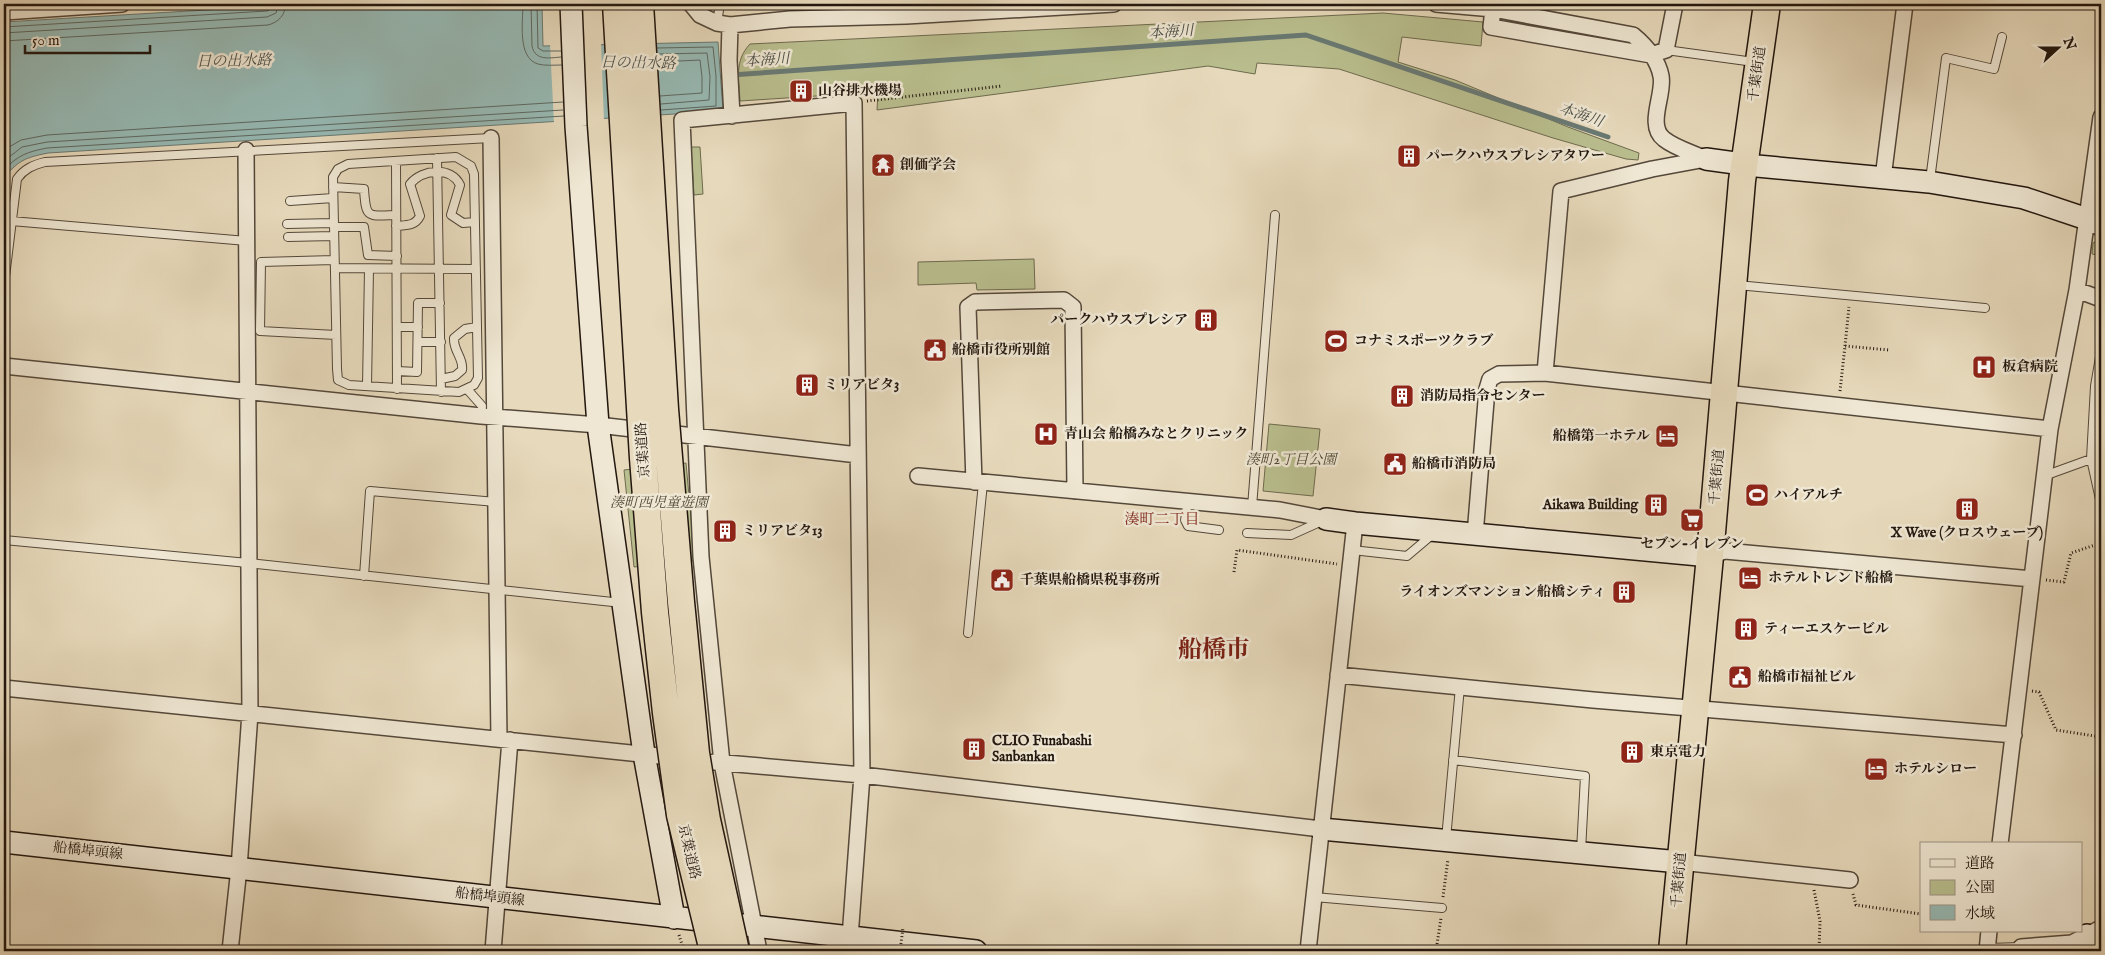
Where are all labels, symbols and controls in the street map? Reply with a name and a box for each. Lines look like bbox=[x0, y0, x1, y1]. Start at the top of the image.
water label: 本海川 bbox=[1148, 21, 1196, 43]
scale bar bbox=[25, 22, 150, 54]
north arrow bbox=[2032, 22, 2082, 72]
text: 50 m bbox=[32, 31, 60, 50]
text: N bbox=[2058, 34, 2080, 53]
street label: 千葉街道 bbox=[1744, 45, 1770, 103]
water label: 本海川 bbox=[744, 49, 792, 71]
water label: 日の出水路 bbox=[196, 51, 273, 71]
water label: 日の出水路 bbox=[600, 53, 677, 73]
building icon: 山谷排水機場 bbox=[788, 78, 814, 104]
place label: 山谷排水機場 bbox=[818, 82, 902, 100]
water label: 本海川 bbox=[1557, 99, 1607, 132]
building icon: パークハウスプレシアタワー bbox=[1396, 143, 1422, 169]
place label: パークハウスプレシアタワー bbox=[1426, 147, 1605, 165]
temple icon: 創価学会 bbox=[870, 152, 896, 178]
place label: 創価学会 bbox=[900, 156, 956, 174]
building icon: パークハウスプレシア bbox=[1193, 307, 1219, 333]
place label: パークハウスプレシア bbox=[1050, 311, 1188, 329]
sports icon: コナミスポーツクラブ bbox=[1323, 328, 1349, 354]
place label: コナミスポーツクラブ bbox=[1354, 332, 1493, 350]
public building icon: 船橋市役所別館 bbox=[922, 337, 948, 363]
place label: 船橋市役所別館 bbox=[952, 341, 1050, 359]
hospital icon: 板倉病院 bbox=[1971, 354, 1997, 380]
place label: 板倉病院 bbox=[2002, 358, 2058, 376]
building icon: ミリアビタ3 bbox=[794, 372, 820, 398]
place label: ミリアビタ3 bbox=[824, 376, 899, 394]
building icon: 消防局指令センター bbox=[1389, 383, 1415, 409]
place label: 消防局指令センター bbox=[1420, 387, 1545, 405]
street label: 京葉道路 bbox=[632, 421, 654, 479]
hospital icon: 青山会 船橋みなとクリニック bbox=[1033, 421, 1059, 447]
hotel icon: 船橋第一ホテル bbox=[1654, 423, 1680, 449]
place label: 青山会 船橋みなとクリニック bbox=[1064, 425, 1248, 443]
place label: 船橋第一ホテル bbox=[1553, 427, 1650, 445]
street label: 千葉街道 bbox=[1706, 448, 1728, 506]
park label: 湊町2丁目公園 bbox=[1246, 451, 1338, 469]
public building icon: 船橋市消防局 bbox=[1382, 451, 1408, 477]
place label: 船橋市消防局 bbox=[1412, 455, 1496, 473]
sports icon: ハイアルチ bbox=[1744, 482, 1770, 508]
place label: ハイアルチ bbox=[1774, 486, 1843, 504]
building icon: Aikawa Building bbox=[1643, 492, 1669, 518]
park label: 湊町西児童遊園 bbox=[610, 494, 710, 512]
place label: Aikawa Building bbox=[1542, 496, 1639, 514]
building icon: X Wave (クロスウェーブ) bbox=[1954, 496, 1980, 522]
supermarket icon: セブン-イレブン bbox=[1679, 507, 1705, 533]
district label: 湊町二丁目 bbox=[1124, 510, 1200, 529]
building icon: ミリアビタ13 bbox=[712, 518, 738, 544]
place label: ミリアビタ13 bbox=[742, 522, 822, 540]
place label: X Wave (クロスウェーブ) bbox=[1890, 524, 2044, 542]
place label: セブン-イレブン bbox=[1640, 535, 1744, 553]
hotel icon: ホテルトレンド船橋 bbox=[1737, 565, 1763, 591]
public building icon: 千葉県船橋県税事務所 bbox=[989, 567, 1015, 593]
place label: ホテルトレンド船橋 bbox=[1768, 569, 1893, 587]
place label: 千葉県船橋県税事務所 bbox=[1020, 571, 1160, 589]
building icon: ライオンズマンション船橋シティ bbox=[1611, 579, 1637, 605]
place label: ライオンズマンション船橋シティ bbox=[1399, 583, 1606, 601]
building icon: ティーエスケービル bbox=[1733, 616, 1759, 642]
place label: ティーエスケービル bbox=[1764, 620, 1889, 638]
district label: 船橋市 bbox=[1178, 635, 1250, 666]
public building icon: 船橋市福祉ビル bbox=[1727, 664, 1753, 690]
place label: 船橋市福祉ビル bbox=[1758, 668, 1856, 686]
place label: CLIO Funabashi Sanbankan bbox=[992, 732, 1092, 766]
building icon: CLIO Funabashi Sanbankan bbox=[961, 736, 987, 762]
building icon: 東京電力 bbox=[1619, 739, 1645, 765]
place label: 東京電力 bbox=[1650, 743, 1706, 761]
hotel icon: ホテルシロー bbox=[1863, 756, 1889, 782]
place label: ホテルシロー bbox=[1894, 760, 1977, 778]
street label: 京葉道路 bbox=[674, 823, 704, 881]
street label: 船橋埠頭線 bbox=[52, 838, 124, 864]
legend bbox=[1920, 842, 2082, 932]
street label: 千葉街道 bbox=[1668, 851, 1690, 909]
text: 道路 bbox=[1965, 854, 1995, 873]
text: 公園 bbox=[1965, 878, 1995, 897]
street label: 船橋埠頭線 bbox=[454, 884, 526, 910]
text: 水域 bbox=[1965, 904, 1995, 923]

